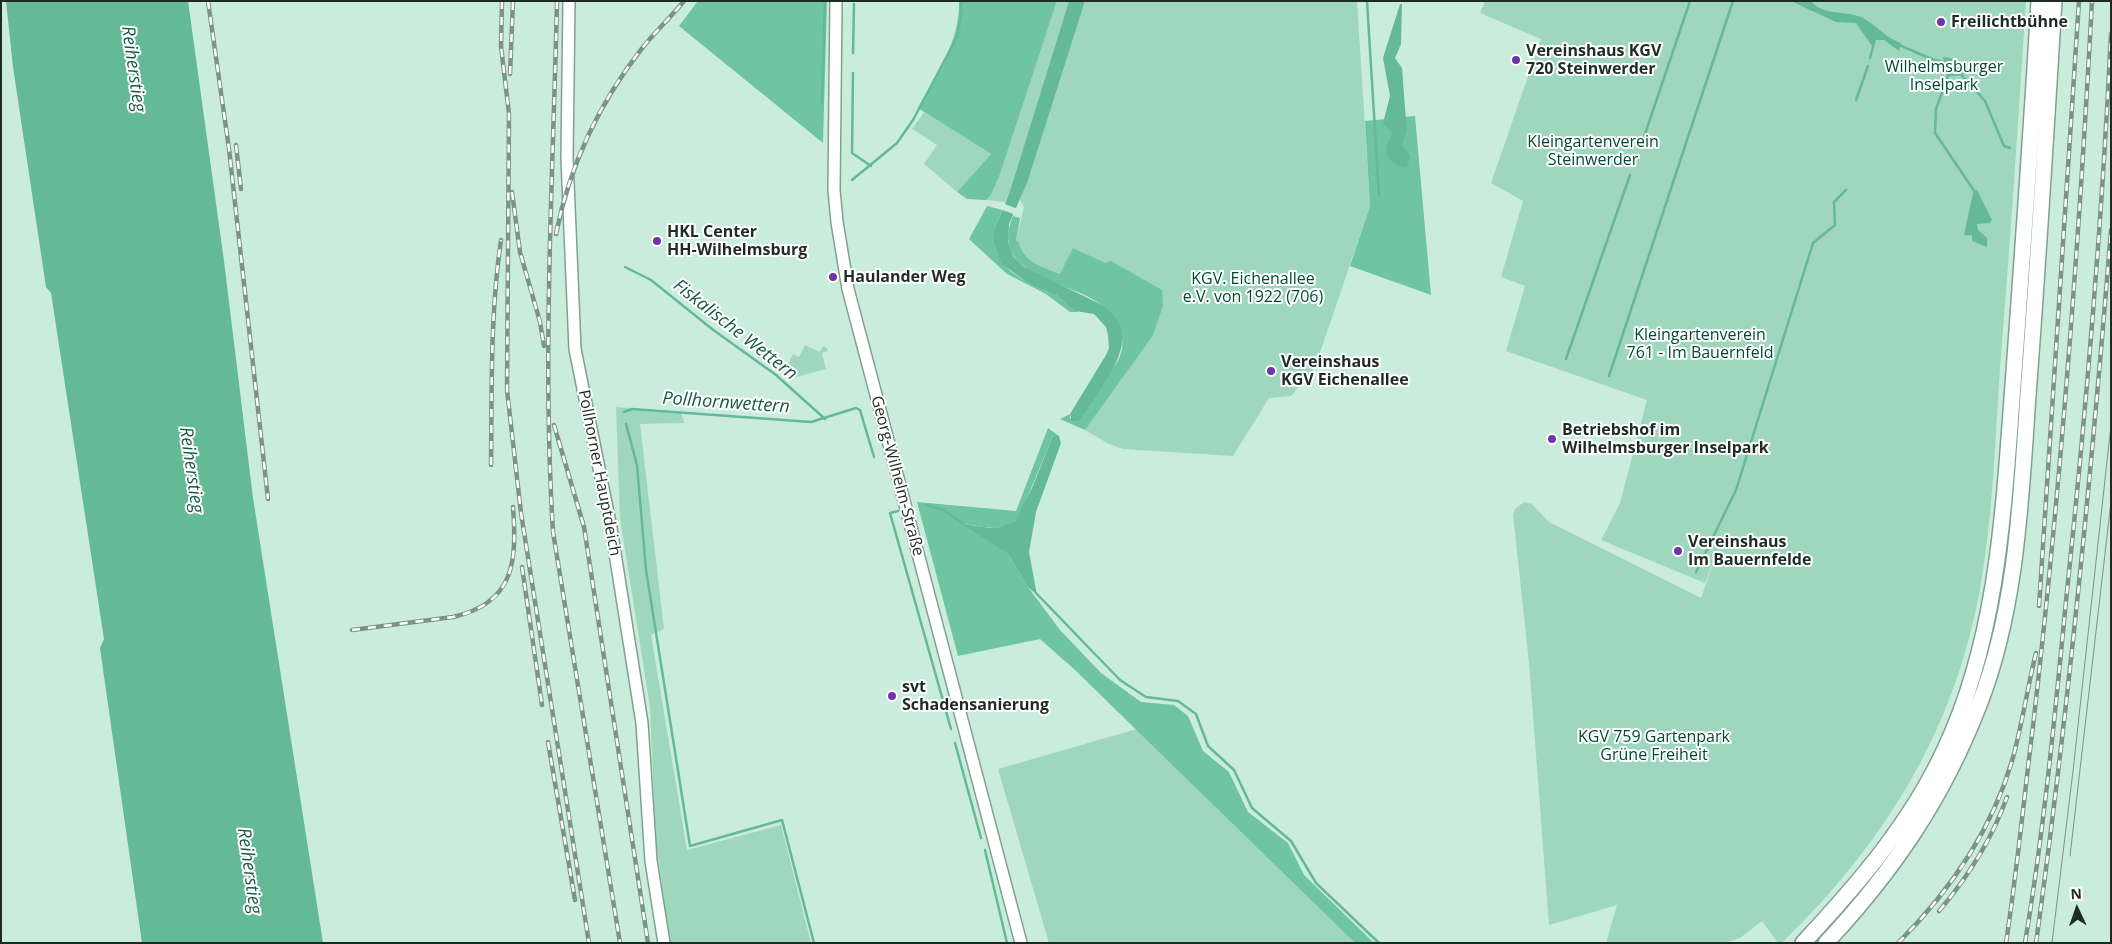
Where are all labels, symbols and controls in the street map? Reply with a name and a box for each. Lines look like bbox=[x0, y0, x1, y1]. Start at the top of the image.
place label: Freilichtbühne bbox=[1951, 12, 2068, 32]
marker: Freilichtbühne bbox=[1935, 16, 1947, 28]
water label: Reiherstieg bbox=[116, 25, 150, 113]
place label: Vereinshaus KGV 720 Steinwerder bbox=[1526, 41, 1661, 79]
marker: Vereinshaus KGV 720 Steinwerder bbox=[1510, 54, 1522, 66]
park label: Wilhelmsburger Inselpark bbox=[1885, 57, 2003, 95]
park label: Kleingartenverein Steinwerder bbox=[1527, 132, 1659, 170]
place label: HKL Center HH-Wilhelmsburg bbox=[667, 222, 807, 260]
marker: HKL Center HH-Wilhelmsburg bbox=[651, 235, 663, 247]
place label: Haulander Weg bbox=[843, 267, 965, 287]
park label: KGV. Eichenallee e.V. von 1922 (706) bbox=[1183, 269, 1323, 307]
marker: Haulander Weg bbox=[827, 271, 839, 283]
water label: Fiskalische Wettern bbox=[669, 275, 801, 385]
park label: Kleingartenverein 761 - Im Bauernfeld bbox=[1627, 325, 1773, 363]
place label: Vereinshaus KGV Eichenallee bbox=[1281, 352, 1409, 390]
marker: Vereinshaus KGV Eichenallee bbox=[1265, 365, 1277, 377]
street label: Pollhorner Hauptdeich bbox=[573, 388, 625, 558]
water label: Pollhornwettern bbox=[662, 388, 790, 418]
street label: Georg-Wilhelm-Straße bbox=[866, 394, 928, 558]
place label: Betriebshof im Wilhelmsburger Inselpark bbox=[1562, 420, 1769, 458]
water label: Reiherstieg bbox=[174, 426, 208, 514]
marker: Betriebshof im Wilhelmsburger Inselpark bbox=[1546, 433, 1558, 445]
place label: Vereinshaus Im Bauernfelde bbox=[1688, 532, 1811, 570]
marker: Vereinshaus Im Bauernfelde bbox=[1672, 545, 1684, 557]
place label: svt Schadensanierung bbox=[902, 677, 1049, 715]
marker: svt Schadensanierung bbox=[886, 690, 898, 702]
park label: KGV 759 Gartenpark Grüne Freiheit bbox=[1578, 727, 1730, 765]
water label: Reiherstieg bbox=[232, 827, 266, 915]
north arrow bbox=[2052, 884, 2102, 934]
text: N bbox=[2070, 884, 2082, 903]

